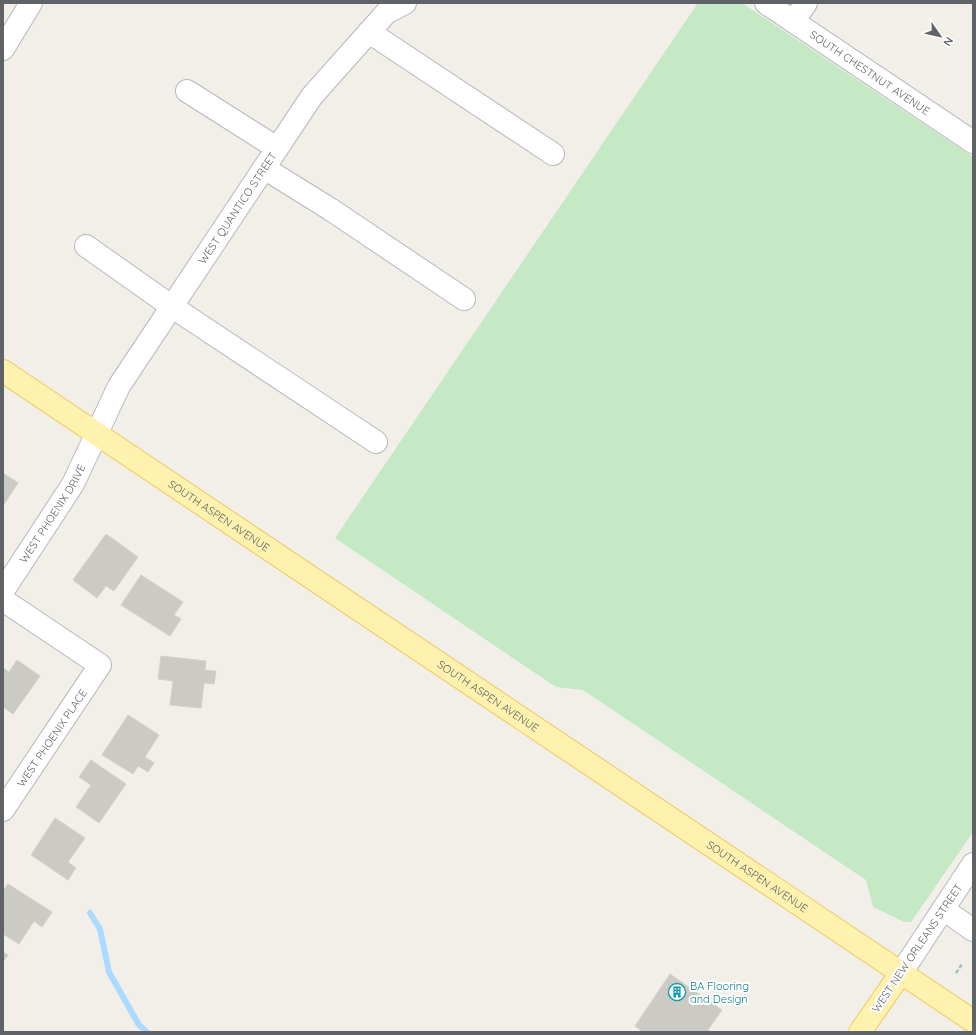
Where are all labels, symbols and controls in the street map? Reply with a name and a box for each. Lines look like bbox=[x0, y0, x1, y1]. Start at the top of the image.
north arrow bbox=[920, 16, 960, 56]
street label: SOUTH CHESTNUT AVENUE bbox=[807, 27, 932, 118]
text: N bbox=[940, 34, 956, 49]
street label: WEST QUANTICO STREET bbox=[195, 149, 280, 267]
street label: WEST PHOENIX DRIVE bbox=[16, 462, 88, 566]
street label: SOUTH ASPEN AVENUE bbox=[166, 477, 272, 555]
street label: SOUTH ASPEN AVENUE bbox=[435, 657, 541, 735]
street label: WEST PHOENIX PLACE bbox=[14, 686, 90, 790]
street label: SOUTH ASPEN AVENUE bbox=[704, 838, 811, 915]
street label: WEST NEW ORLEANS STREET bbox=[869, 881, 966, 1015]
place label: BA Flooring and Design bbox=[690, 979, 749, 1006]
building icon: BA Flooring and Design bbox=[667, 982, 687, 1002]

